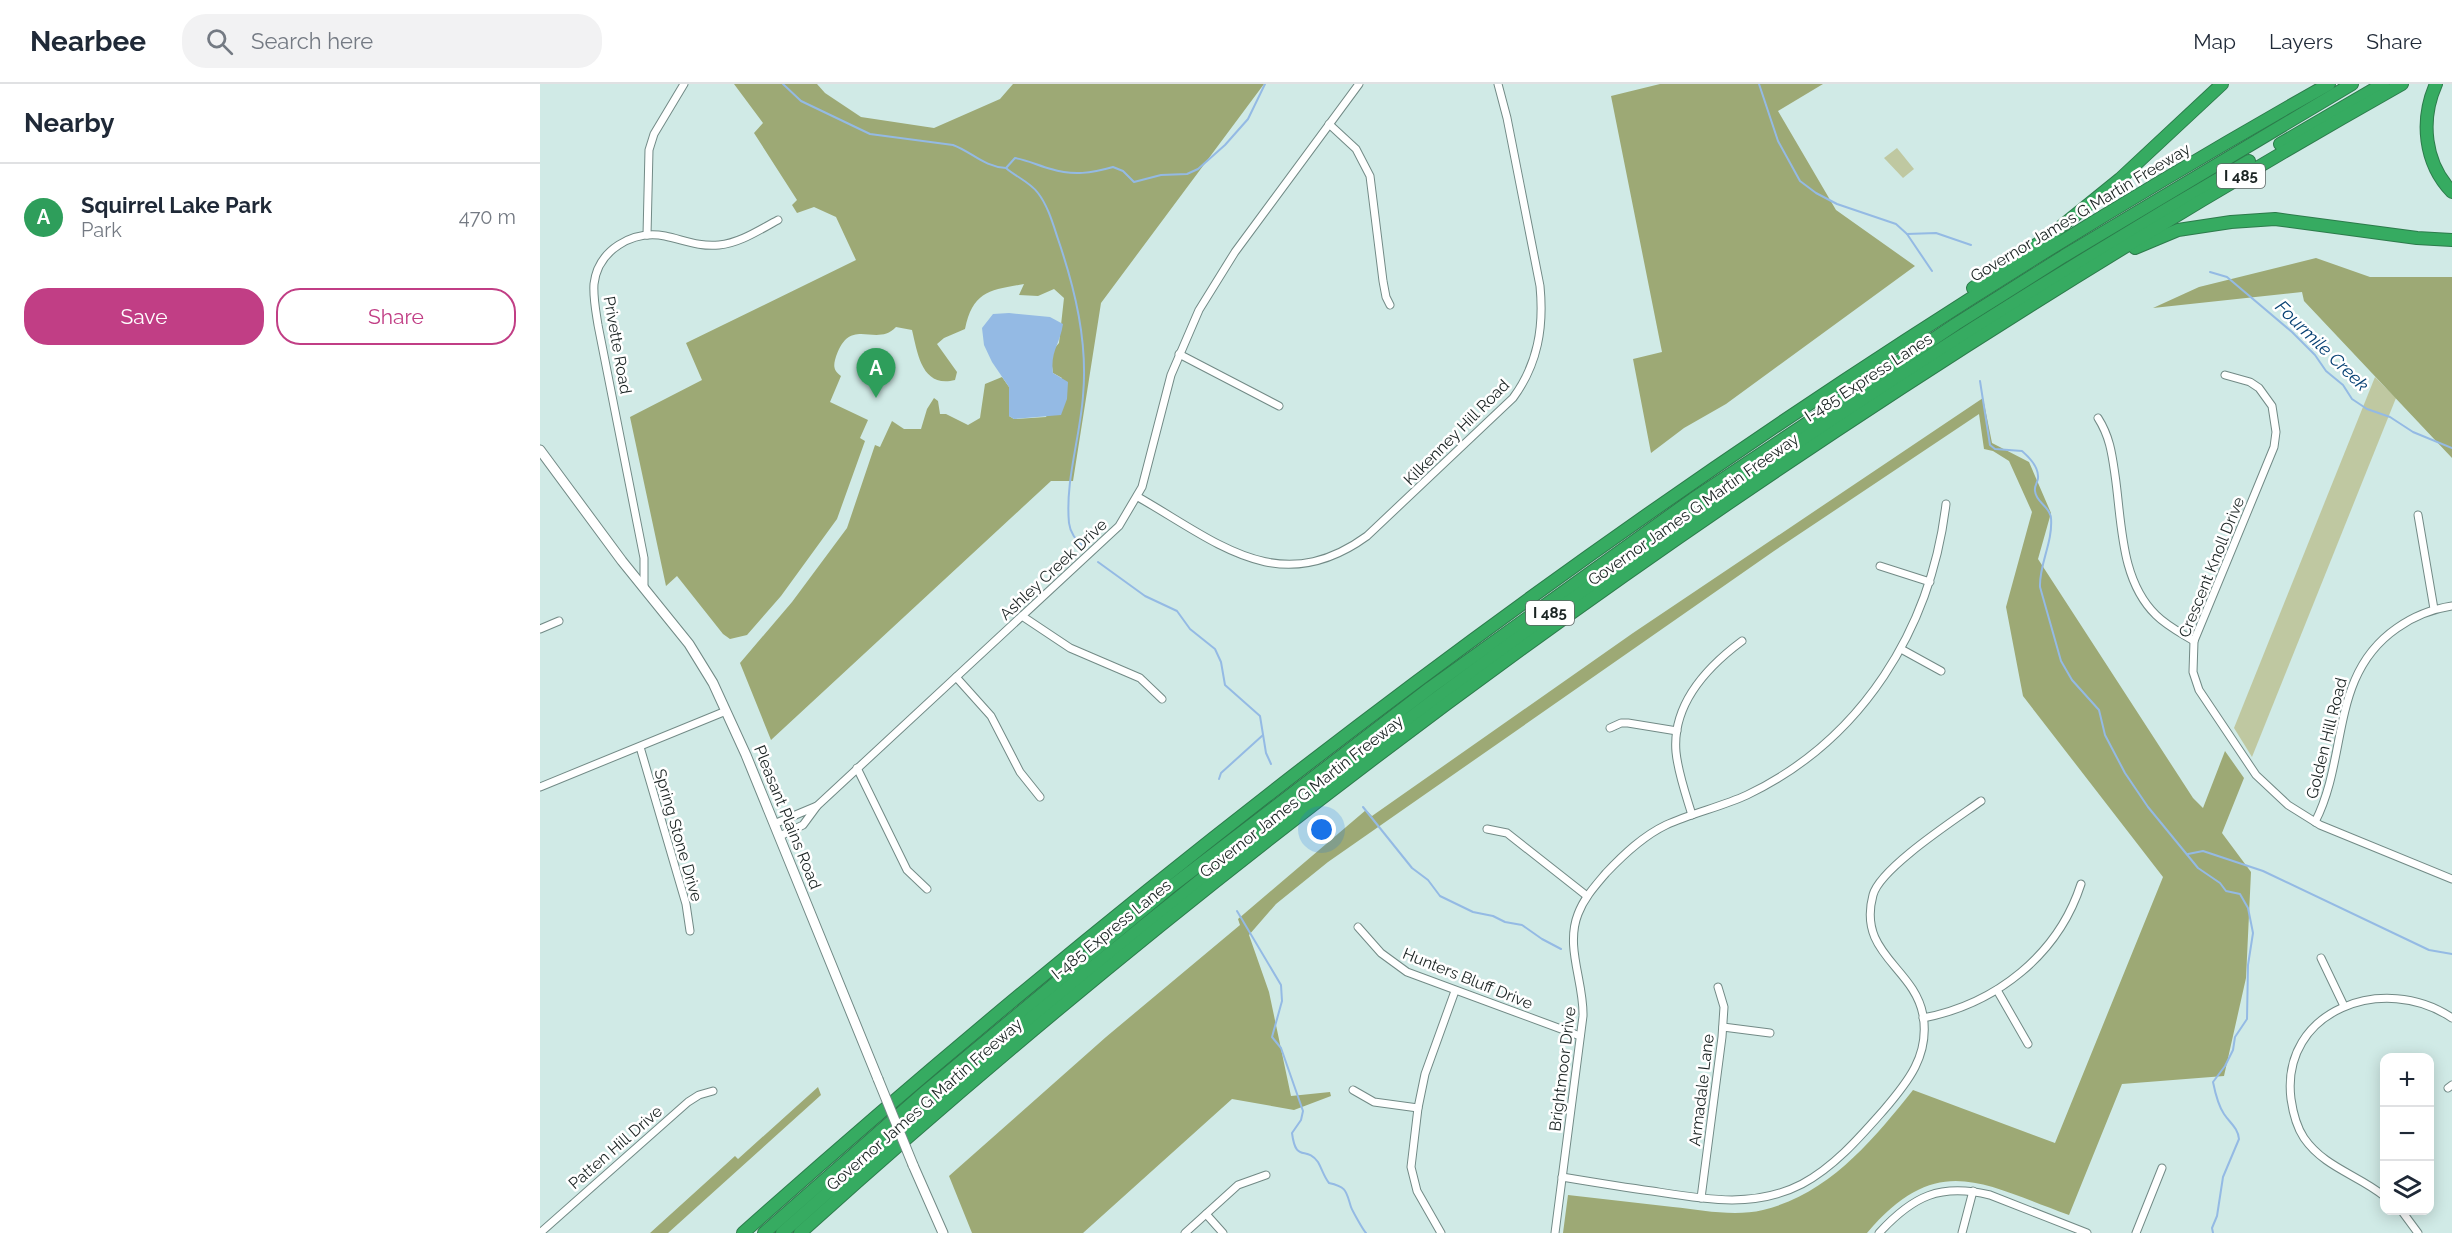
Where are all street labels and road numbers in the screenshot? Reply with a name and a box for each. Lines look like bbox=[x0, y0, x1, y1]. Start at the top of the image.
street label: Governor James G Martin Freeway bbox=[1967, 139, 2194, 286]
road number: I 485 bbox=[2217, 164, 2265, 188]
street label: Privette Road bbox=[600, 295, 635, 396]
street label: I-485 Express Lanes bbox=[1801, 329, 1936, 426]
street label: Kilkenney Hill Road bbox=[1400, 376, 1513, 489]
street label: Governor James G Martin Freeway bbox=[1584, 429, 1802, 590]
street label: Crescent Knoll Drive bbox=[2175, 494, 2248, 640]
street label: Ashley Creek Drive bbox=[996, 515, 1111, 624]
road number: I 485 bbox=[1526, 601, 1574, 625]
street label: Golden Hill Road bbox=[2302, 676, 2351, 801]
street label: Governor James G Martin Freeway bbox=[1196, 711, 1407, 882]
street label: Pleasant Plains Road bbox=[750, 742, 825, 892]
street label: Spring Stone Drive bbox=[650, 767, 707, 904]
street label: I-485 Express Lanes bbox=[1048, 875, 1175, 983]
street label: Hunters Bluff Drive bbox=[1400, 944, 1536, 1013]
street label: Brightmoor Drive bbox=[1545, 1006, 1580, 1133]
street label: Governor James G Martin Freeway bbox=[823, 1014, 1026, 1194]
street label: Armadale Lane bbox=[1685, 1033, 1718, 1147]
street label: Patten Hill Drive bbox=[565, 1102, 666, 1193]

